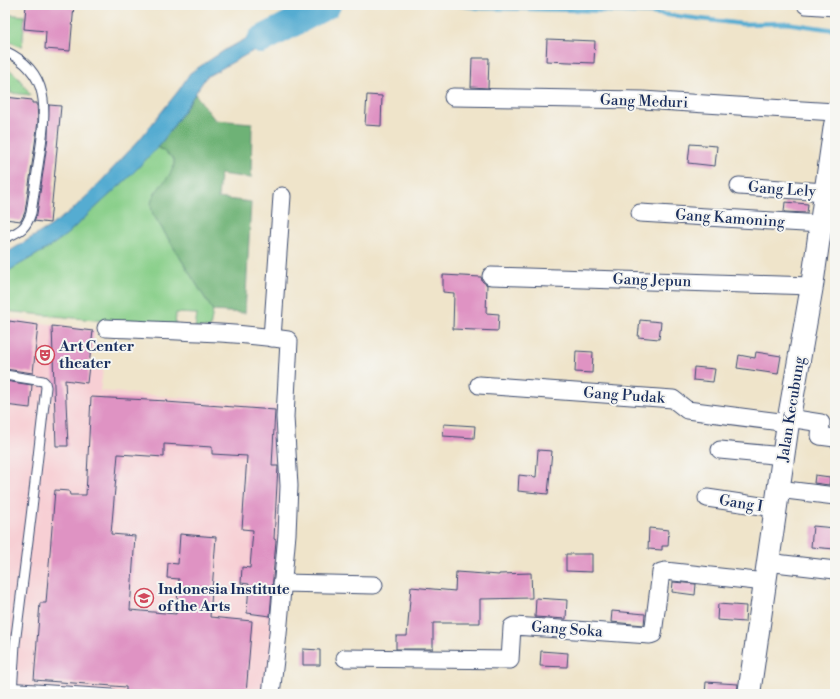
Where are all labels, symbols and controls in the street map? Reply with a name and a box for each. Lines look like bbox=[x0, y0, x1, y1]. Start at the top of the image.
street label: Gang Meduri bbox=[600, 90, 688, 113]
street label: Gang Lely bbox=[748, 178, 817, 201]
street label: Gang Kamoning bbox=[675, 205, 786, 232]
street label: Gang Jepun bbox=[612, 270, 692, 291]
place label: Art Center theater bbox=[58, 337, 135, 373]
theatre icon: Art Center theater bbox=[34, 344, 56, 366]
street label: Jalan Kecubung bbox=[774, 355, 809, 464]
street label: Gang Pudak bbox=[583, 383, 666, 408]
street label: Gang I bbox=[718, 491, 765, 516]
place label: Indonesia Institute of the Arts bbox=[158, 580, 290, 616]
school or university icon: Indonesia Institute of the Arts bbox=[133, 587, 155, 609]
street label: Gang Soka bbox=[531, 618, 604, 641]

